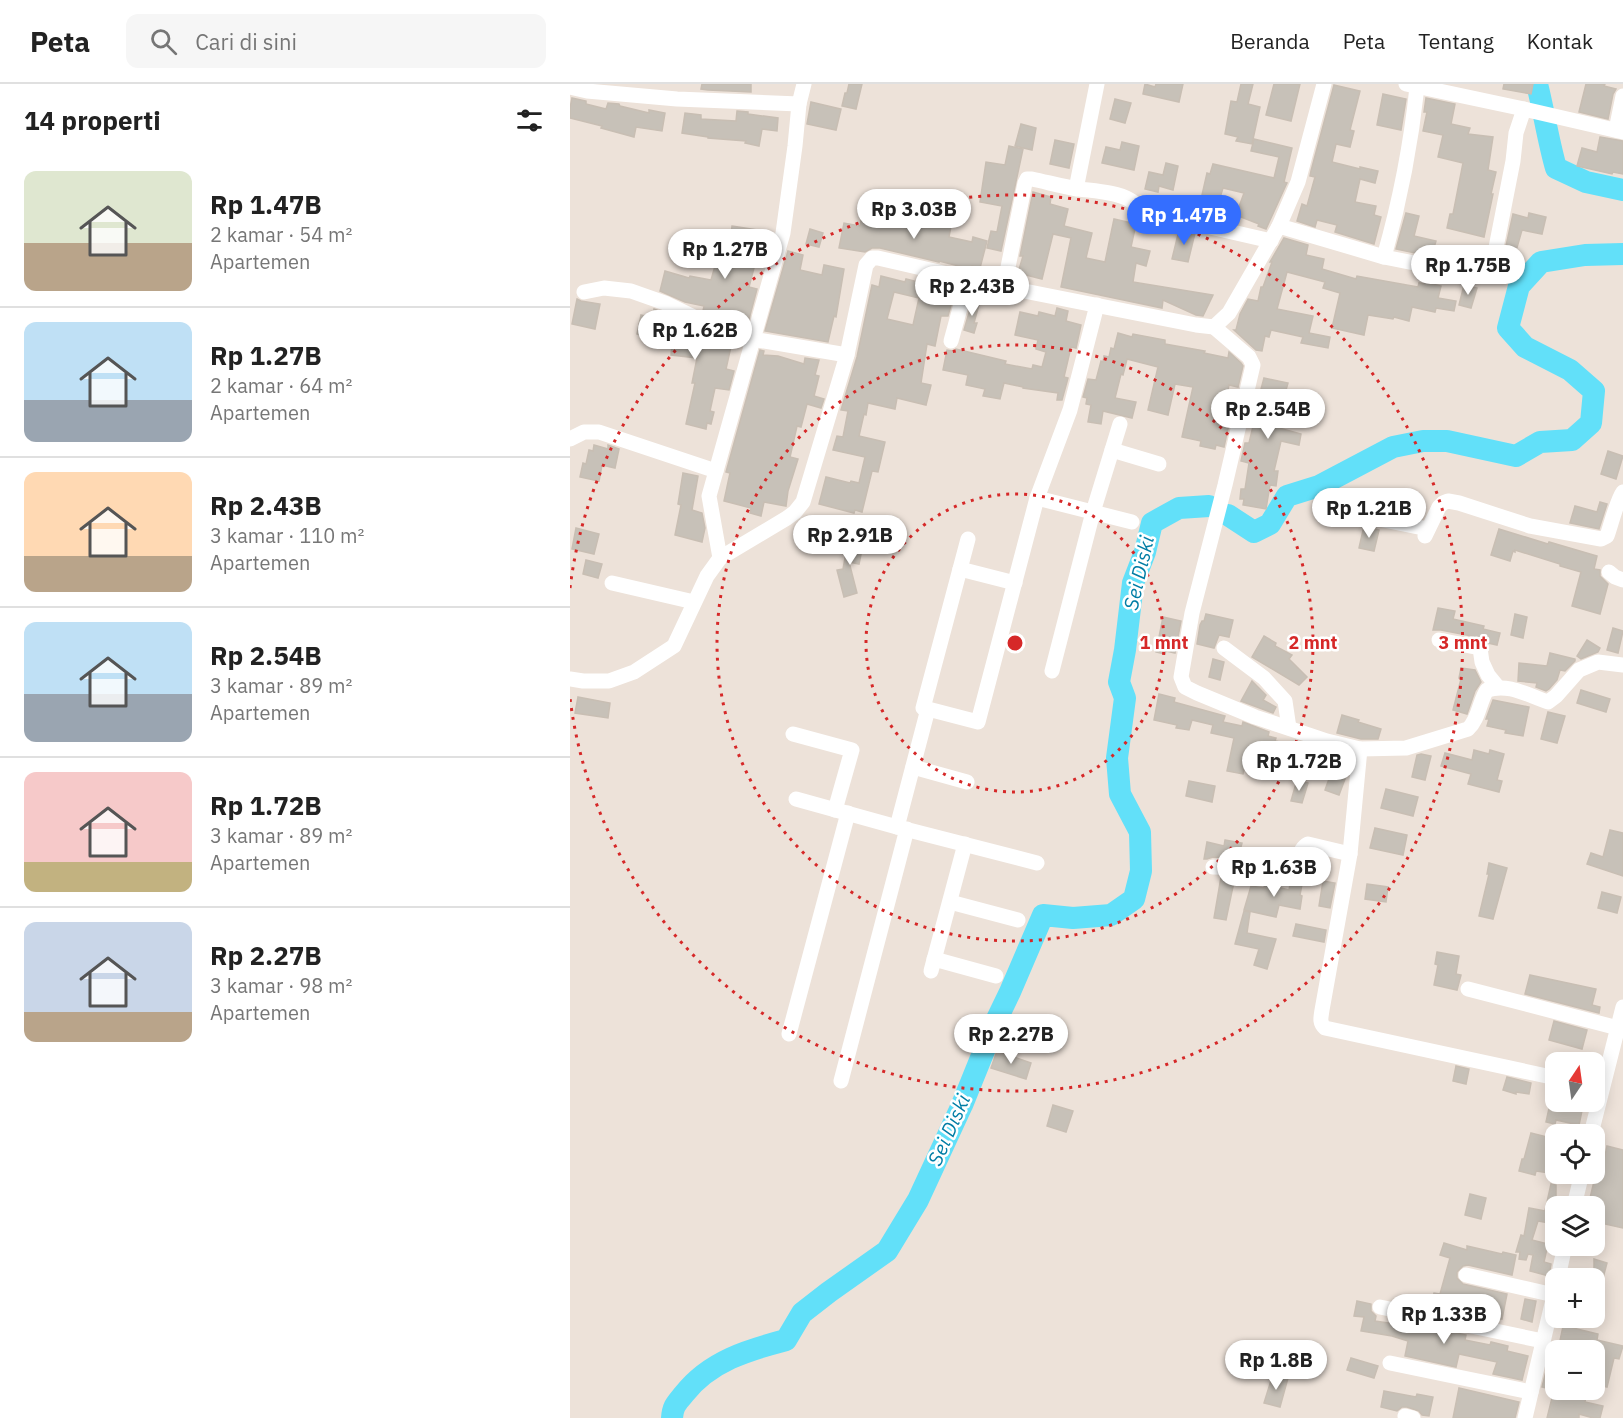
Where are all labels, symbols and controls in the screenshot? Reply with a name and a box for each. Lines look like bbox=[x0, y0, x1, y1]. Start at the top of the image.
search box bbox=[126, 14, 546, 68]
text: Peta bbox=[30, 23, 90, 60]
icon: search bbox=[147, 25, 180, 58]
text: Cari di sini bbox=[195, 27, 297, 56]
text: Beranda bbox=[1230, 27, 1310, 55]
text: Peta bbox=[1343, 27, 1385, 55]
text: Tentang bbox=[1418, 27, 1494, 55]
text: Kontak bbox=[1527, 27, 1593, 55]
text: 14 properti bbox=[24, 103, 161, 137]
icon: filters bbox=[513, 104, 546, 137]
text: Rp 1.47B bbox=[210, 187, 322, 221]
pin: Rp 3.03B bbox=[852, 189, 976, 240]
icon: home bbox=[72, 195, 144, 267]
text: Rp 3.03B bbox=[871, 195, 957, 222]
pin: Rp 1.47B bbox=[1122, 195, 1246, 246]
text: Rp 1.47B bbox=[1141, 201, 1227, 228]
text: 2 kamar · 54 m² bbox=[210, 221, 352, 248]
pin: Rp 1.27B bbox=[663, 229, 787, 280]
text: Rp 1.27B bbox=[682, 235, 768, 262]
pin: Rp 1.75B bbox=[1406, 245, 1530, 296]
text: Apartemen bbox=[210, 248, 310, 275]
text: Rp 1.75B bbox=[1425, 251, 1511, 278]
pin: Rp 2.43B bbox=[910, 266, 1034, 317]
text: Rp 2.43B bbox=[929, 272, 1015, 299]
pin: Rp 1.62B bbox=[633, 310, 757, 361]
text: Rp 1.62B bbox=[652, 316, 738, 343]
text: Rp 1.27B bbox=[210, 338, 322, 372]
icon: home bbox=[72, 346, 144, 418]
text: 2 kamar · 64 m² bbox=[210, 372, 352, 399]
pin: Rp 2.54B bbox=[1206, 389, 1330, 440]
text: Rp 2.54B bbox=[1225, 395, 1311, 422]
text: Apartemen bbox=[210, 399, 310, 426]
text: Rp 2.43B bbox=[210, 488, 322, 522]
pin: Rp 1.21B bbox=[1307, 488, 1431, 539]
text: Rp 1.21B bbox=[1326, 494, 1412, 521]
icon: home bbox=[72, 496, 144, 568]
pin: Rp 2.91B bbox=[788, 515, 912, 566]
text: Rp 2.91B bbox=[807, 521, 893, 548]
text: 3 kamar · 110 m² bbox=[210, 522, 364, 549]
water label: Sei Diski bbox=[1117, 533, 1160, 613]
text: Apartemen bbox=[210, 549, 310, 576]
text: 1 mnt bbox=[1140, 631, 1188, 654]
text: 2 mnt bbox=[1289, 631, 1337, 654]
text: 3 mnt bbox=[1439, 631, 1487, 654]
centre of rings bbox=[1005, 633, 1025, 653]
text: Rp 2.54B bbox=[210, 638, 322, 672]
icon: home bbox=[72, 646, 144, 718]
text: 3 kamar · 89 m² bbox=[210, 672, 352, 699]
text: Apartemen bbox=[210, 699, 310, 726]
pin: Rp 1.72B bbox=[1237, 741, 1361, 792]
text: Rp 1.72B bbox=[1256, 747, 1342, 774]
text: Rp 1.72B bbox=[210, 788, 322, 822]
icon: home bbox=[72, 796, 144, 868]
text: 3 kamar · 89 m² bbox=[210, 822, 352, 849]
pin: Rp 1.63B bbox=[1212, 847, 1336, 898]
text: Apartemen bbox=[210, 849, 310, 876]
text: Rp 1.63B bbox=[1231, 853, 1317, 880]
text: Rp 2.27B bbox=[210, 938, 322, 972]
icon: home bbox=[72, 946, 144, 1018]
text: 3 kamar · 98 m² bbox=[210, 972, 352, 999]
text: Apartemen bbox=[210, 999, 310, 1026]
pin: Rp 2.27B bbox=[949, 1014, 1073, 1065]
text: Rp 2.27B bbox=[968, 1020, 1054, 1047]
north arrow bbox=[1545, 1052, 1605, 1112]
map controls bbox=[1545, 1052, 1605, 1400]
water label: Sei Diski bbox=[921, 1089, 976, 1170]
button: locate bbox=[1545, 1124, 1605, 1184]
button: layers bbox=[1545, 1196, 1605, 1256]
button: + bbox=[1545, 1268, 1605, 1328]
pin: Rp 1.33B bbox=[1382, 1294, 1506, 1345]
text: Rp 1.33B bbox=[1401, 1300, 1487, 1327]
pin: Rp 1.8B bbox=[1221, 1340, 1331, 1391]
button: − bbox=[1545, 1340, 1605, 1400]
text: Rp 1.8B bbox=[1239, 1346, 1313, 1373]

